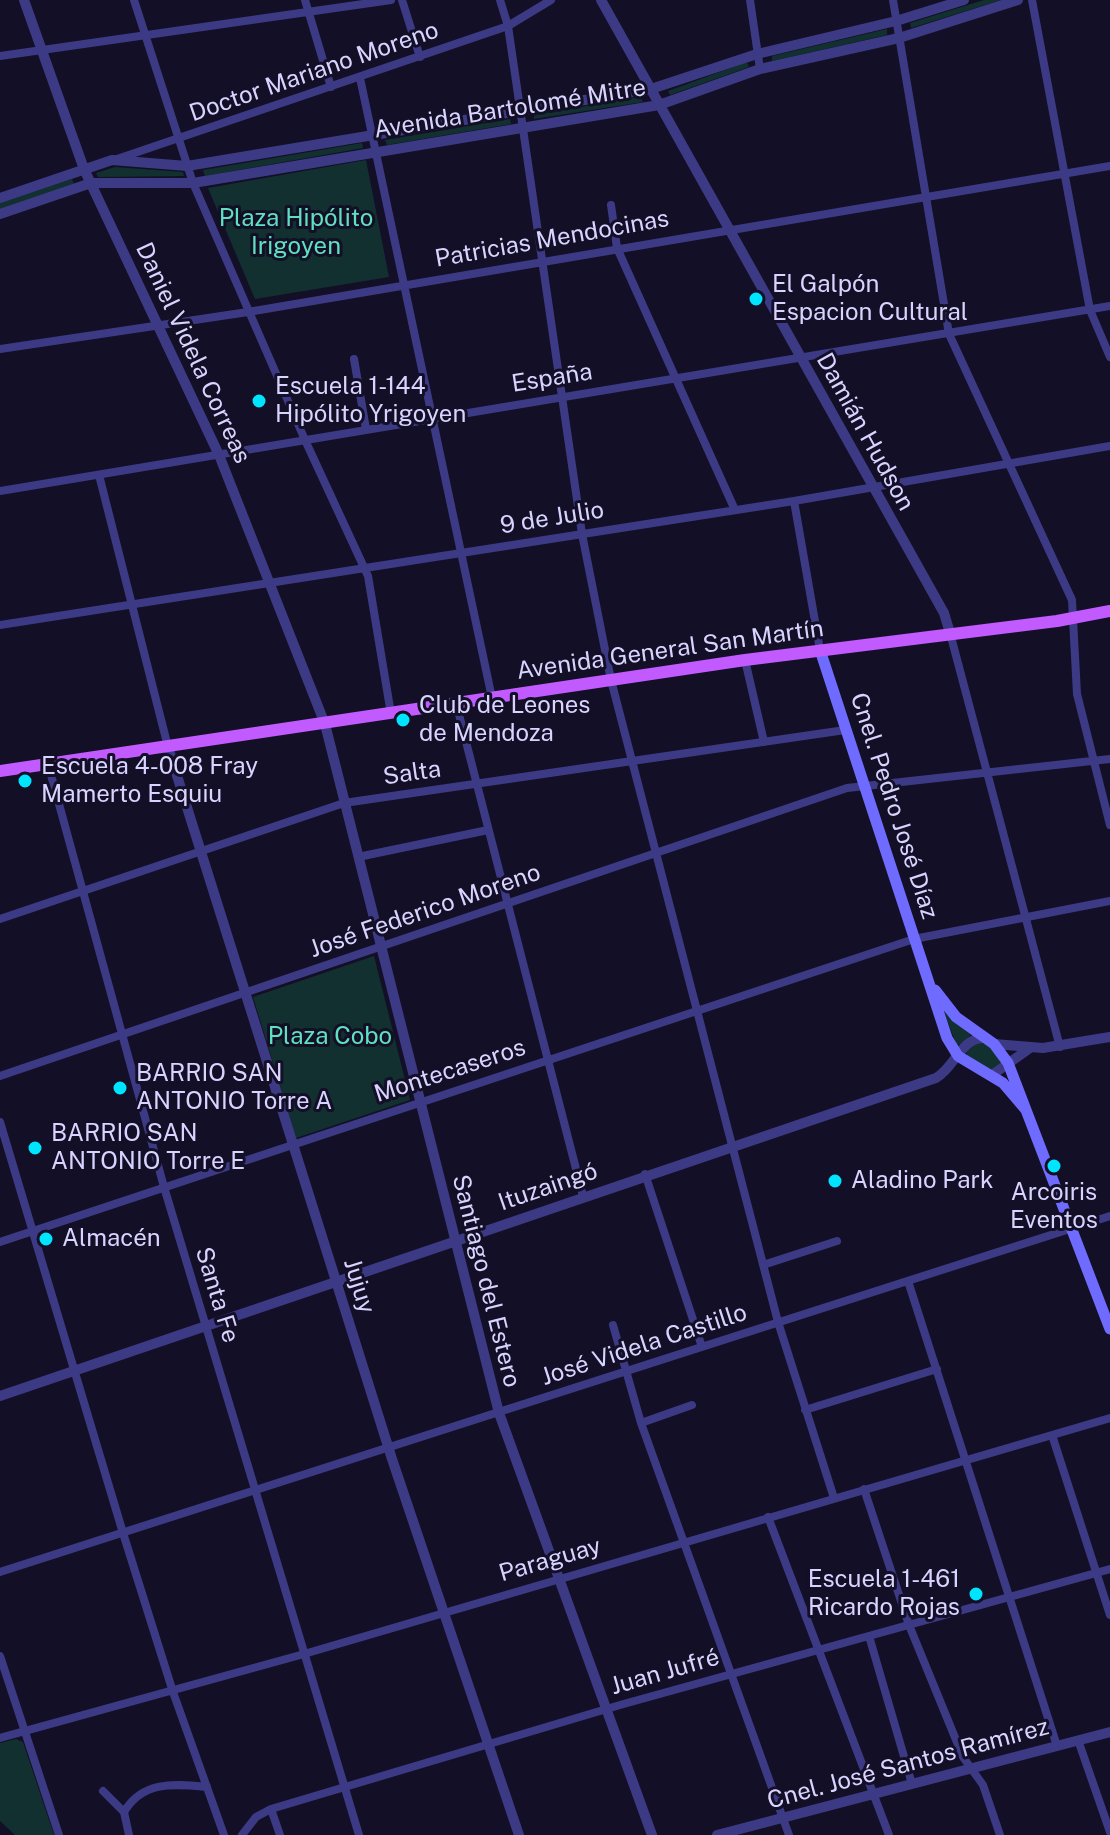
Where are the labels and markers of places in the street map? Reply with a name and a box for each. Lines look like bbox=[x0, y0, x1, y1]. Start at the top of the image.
place label: El Galpón Espacion Cultural bbox=[772, 271, 968, 327]
marker: El Galpón Espacion Cultural bbox=[747, 290, 765, 308]
place label: Escuela 1-144 Hipólito Yrigoyen bbox=[275, 373, 466, 429]
marker: Escuela 1-144 Hipólito Yrigoyen bbox=[250, 392, 268, 410]
place label: Club de Leones de Mendoza bbox=[419, 692, 590, 748]
marker: Club de Leones de Mendoza bbox=[394, 711, 412, 729]
place label: Escuela 4-008 Fray Mamerto Esquiu bbox=[41, 753, 258, 809]
marker: Escuela 4-008 Fray Mamerto Esquiu bbox=[16, 772, 34, 790]
place label: BARRIO SAN ANTONIO Torre A bbox=[136, 1060, 332, 1116]
marker: BARRIO SAN ANTONIO Torre A bbox=[111, 1079, 129, 1097]
place label: BARRIO SAN ANTONIO Torre E bbox=[51, 1120, 245, 1176]
marker: BARRIO SAN ANTONIO Torre E bbox=[26, 1139, 44, 1157]
marker: Arcoiris Eventos bbox=[1045, 1157, 1063, 1175]
place label: Aladino Park bbox=[851, 1167, 993, 1195]
marker: Aladino Park bbox=[826, 1172, 844, 1190]
place label: Arcoiris Eventos bbox=[1010, 1179, 1098, 1235]
place label: Almacén bbox=[62, 1225, 161, 1253]
marker: Almacén bbox=[37, 1230, 55, 1248]
place label: Escuela 1-461 Ricardo Rojas bbox=[808, 1566, 960, 1622]
marker: Escuela 1-461 Ricardo Rojas bbox=[967, 1585, 985, 1603]

